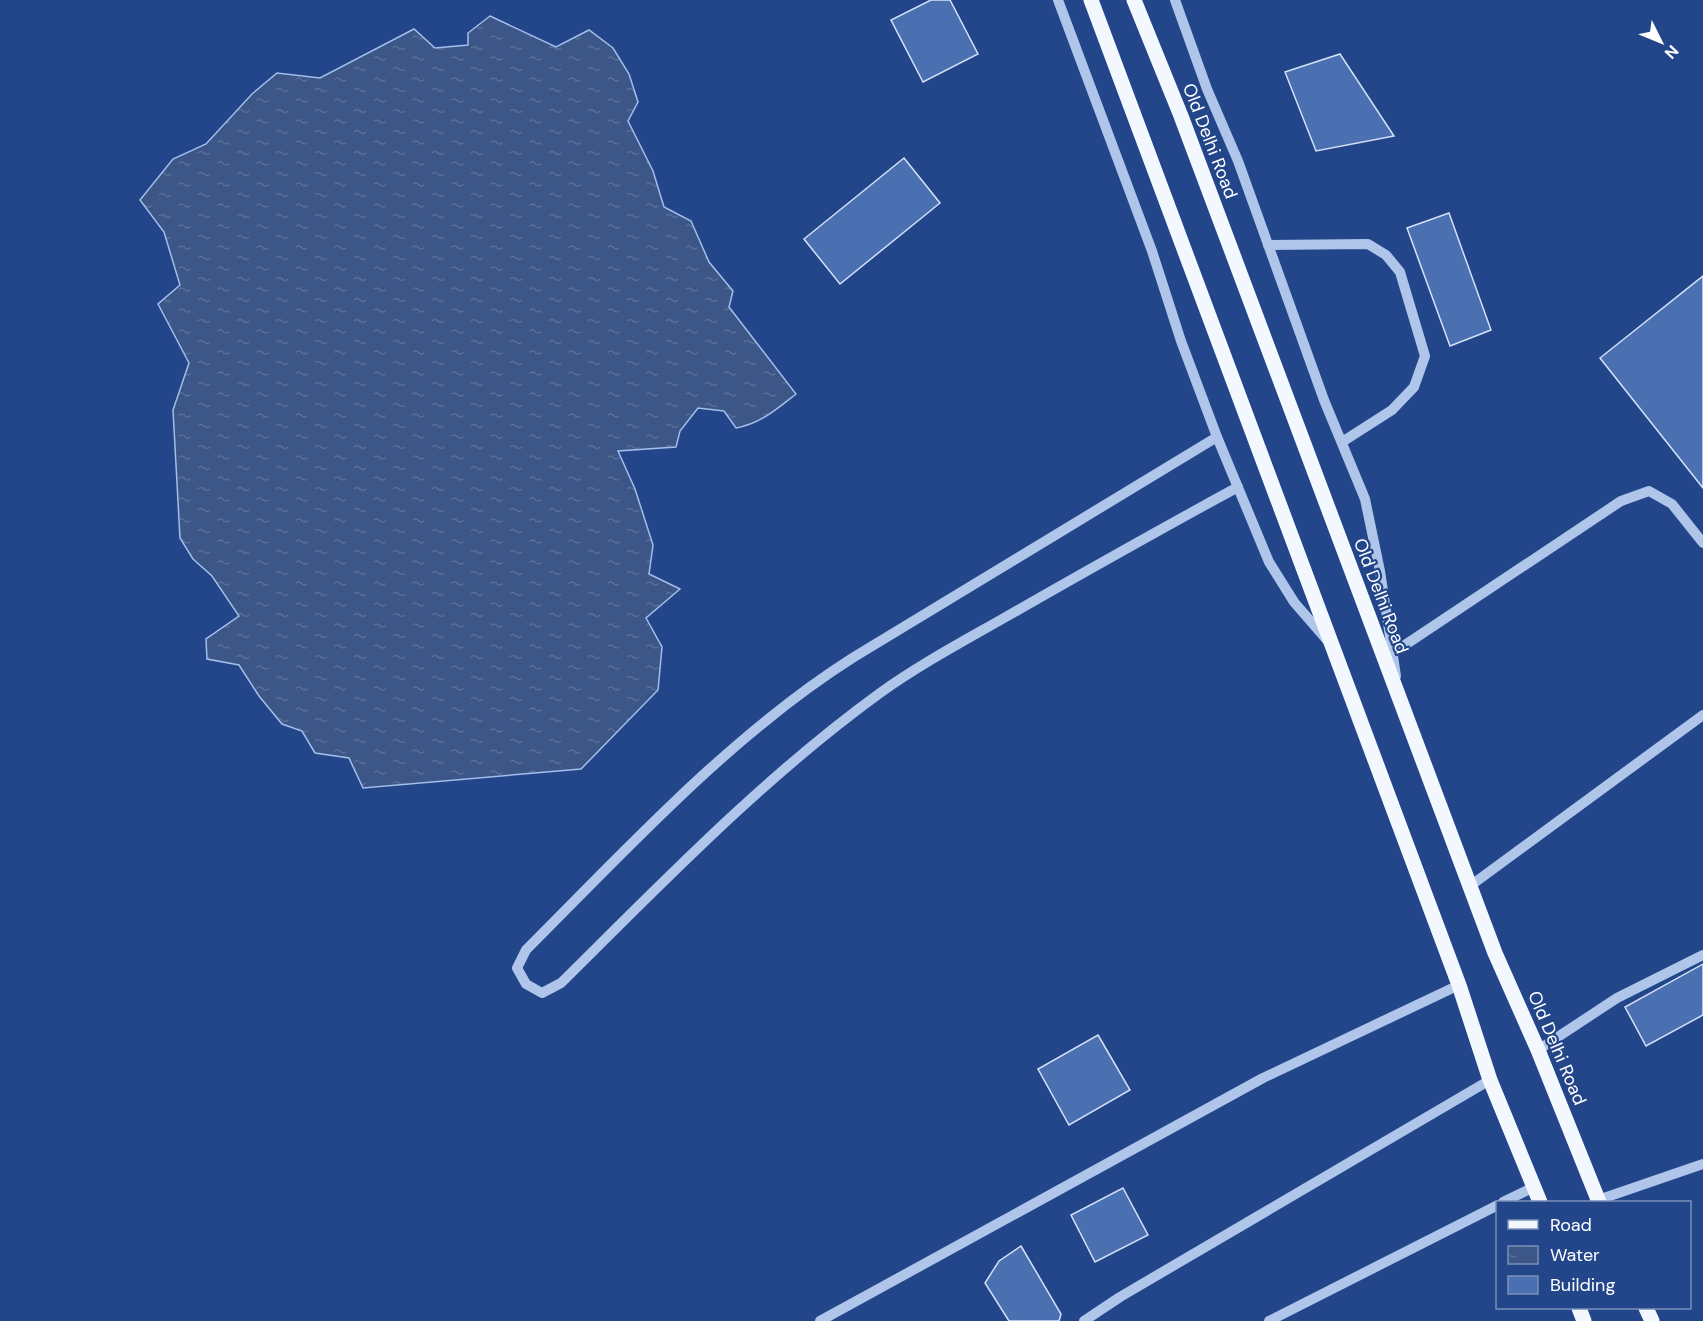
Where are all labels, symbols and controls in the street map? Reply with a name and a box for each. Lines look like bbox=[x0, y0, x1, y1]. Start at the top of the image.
north arrow bbox=[1631, 12, 1691, 72]
text: N bbox=[1660, 40, 1683, 63]
street label: Old Delhi Road bbox=[1177, 80, 1243, 202]
street label: Old Delhi Road bbox=[1348, 535, 1414, 657]
street label: Old Delhi Road bbox=[1522, 987, 1592, 1109]
legend bbox=[1496, 1201, 1691, 1309]
text: Road bbox=[1550, 1213, 1592, 1237]
text: Water bbox=[1550, 1243, 1600, 1267]
text: Building bbox=[1550, 1273, 1615, 1297]

